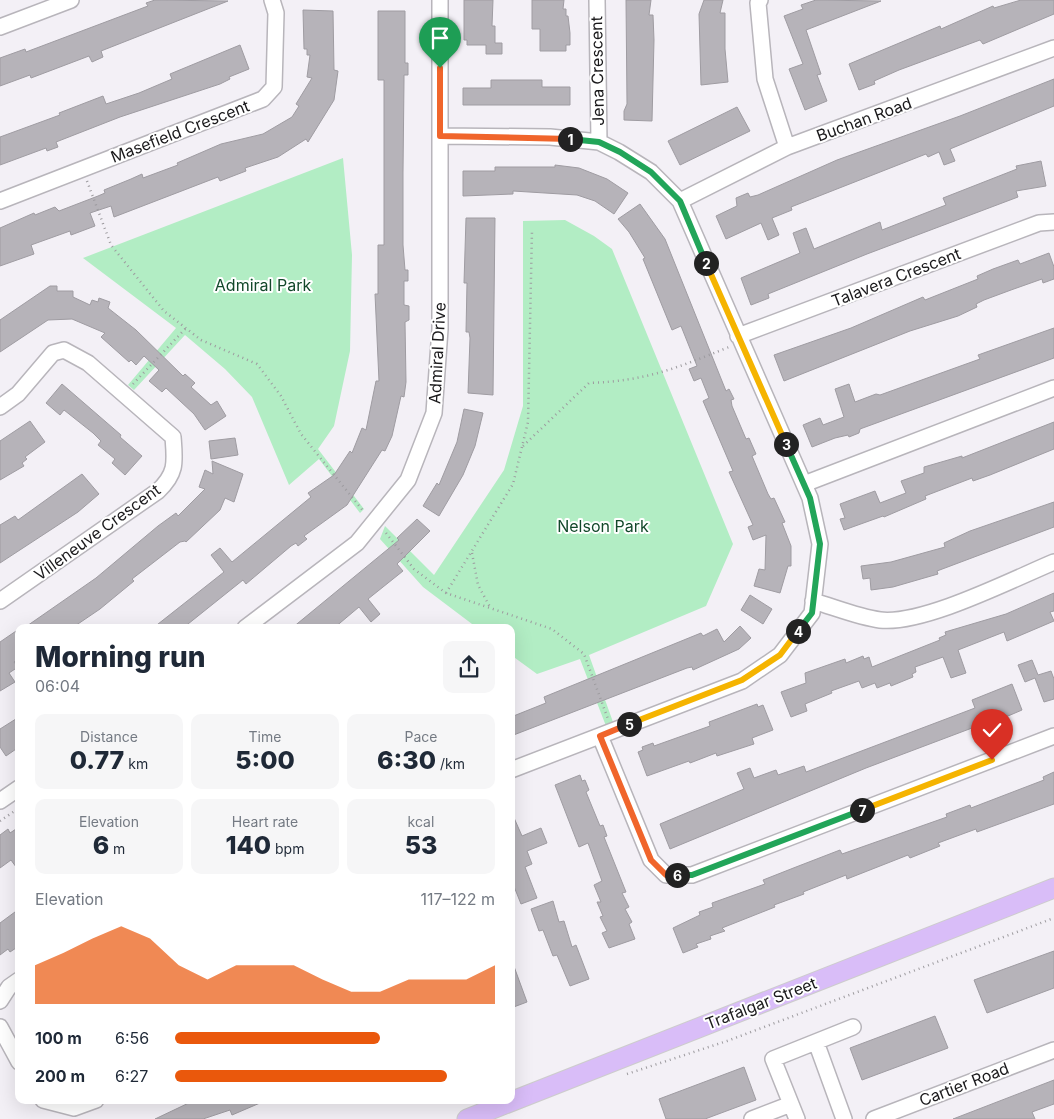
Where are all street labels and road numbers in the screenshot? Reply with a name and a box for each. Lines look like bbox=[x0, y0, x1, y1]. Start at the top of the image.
street label: Jena Crescent bbox=[586, 16, 608, 126]
street label: Buchan Road bbox=[814, 92, 914, 146]
street label: Masefield Crescent bbox=[108, 95, 252, 167]
street label: Talavera Crescent bbox=[829, 243, 963, 311]
street label: Admiral Drive bbox=[424, 302, 450, 404]
street label: Villeneuve Crescent bbox=[30, 479, 164, 585]
street label: Trafalgar Street bbox=[703, 973, 819, 1033]
street label: Cartier Road bbox=[916, 1058, 1012, 1110]

